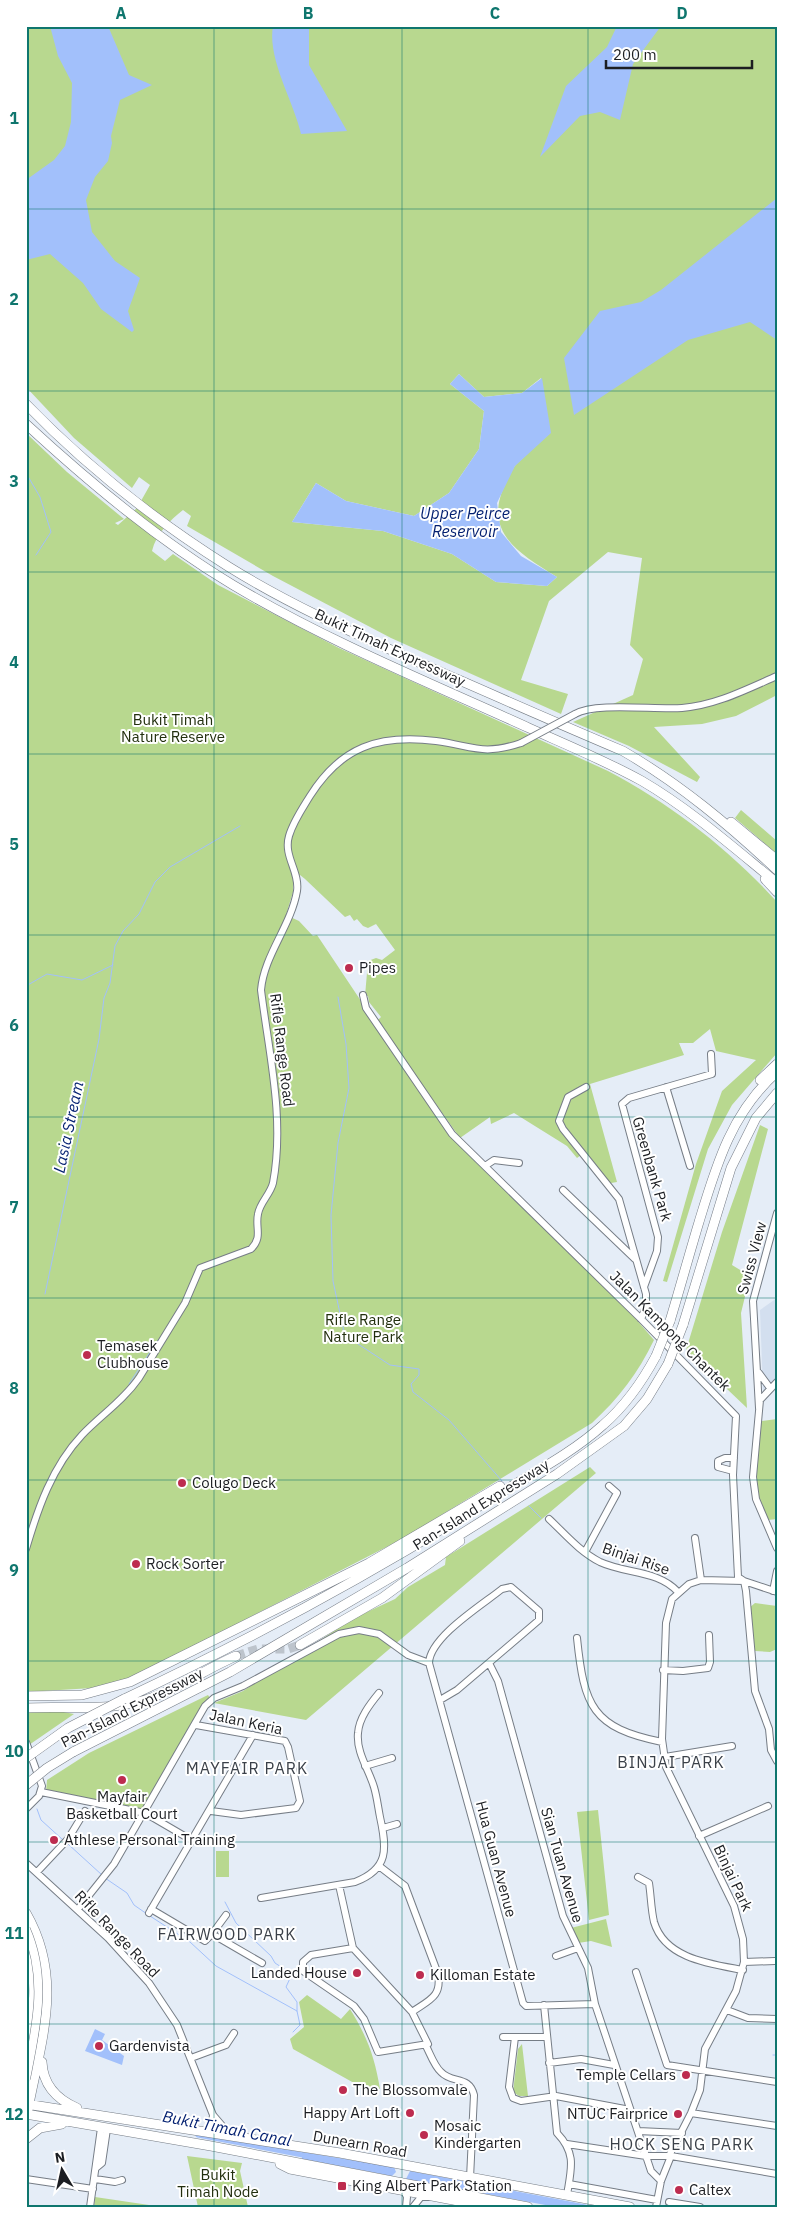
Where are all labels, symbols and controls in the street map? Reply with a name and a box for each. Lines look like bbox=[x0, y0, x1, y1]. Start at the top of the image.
text: A bbox=[116, 3, 127, 23]
text: B bbox=[303, 3, 314, 23]
text: C bbox=[490, 3, 500, 23]
text: D bbox=[676, 3, 688, 23]
scale bar bbox=[606, 38, 752, 70]
text: 200 m bbox=[613, 45, 657, 64]
text: 1 bbox=[9, 108, 19, 128]
text: 2 bbox=[9, 289, 19, 309]
text: 3 bbox=[9, 471, 19, 491]
water label: Upper Peirce Reservoir bbox=[420, 503, 510, 541]
street label: Bukit Timah Expressway bbox=[312, 604, 469, 691]
text: 4 bbox=[9, 652, 19, 672]
park label: Bukit Timah Nature Reserve bbox=[121, 710, 225, 746]
text: 5 bbox=[9, 834, 19, 854]
place label: Pipes bbox=[359, 958, 396, 977]
marker: Pipes bbox=[343, 962, 355, 974]
street label: Rifle Range Road bbox=[266, 992, 299, 1108]
text: 6 bbox=[9, 1015, 19, 1035]
water label: Lasia Stream bbox=[49, 1079, 87, 1175]
street label: Greenbank Park bbox=[628, 1114, 677, 1223]
text: 7 bbox=[9, 1197, 19, 1217]
street label: Swiss View bbox=[733, 1219, 770, 1296]
street label: Jalan Kampong Chantek bbox=[606, 1266, 735, 1395]
park label: Rifle Range Nature Park bbox=[323, 1310, 403, 1346]
place label: Temasek Clubhouse bbox=[97, 1336, 169, 1372]
marker: Temasek Clubhouse bbox=[81, 1349, 93, 1361]
text: 8 bbox=[9, 1378, 19, 1398]
street label: Pan-Island Expressway bbox=[409, 1455, 553, 1554]
place label: Colugo Deck bbox=[192, 1473, 276, 1492]
marker: Colugo Deck bbox=[176, 1477, 188, 1489]
street label: Binjai Rise bbox=[600, 1538, 672, 1579]
place label: Rock Sorter bbox=[146, 1554, 225, 1573]
marker: Rock Sorter bbox=[130, 1558, 142, 1570]
text: 9 bbox=[9, 1560, 19, 1580]
street label: Pan-Island Expressway bbox=[57, 1663, 207, 1752]
street label: Jalan Keria bbox=[208, 1704, 284, 1739]
text: 10 bbox=[4, 1741, 24, 1761]
district label: BINJAI PARK bbox=[617, 1752, 725, 1772]
district label: MAYFAIR PARK bbox=[186, 1758, 308, 1778]
marker: Mayfair Basketball Court bbox=[116, 1774, 128, 1786]
place label: Mayfair Basketball Court bbox=[66, 1787, 178, 1823]
street label: Hua Guan Avenue bbox=[472, 1799, 521, 1919]
street label: Sian Tuan Avenue bbox=[537, 1805, 588, 1925]
place label: Athlese Personal Training bbox=[64, 1830, 235, 1849]
marker: Athlese Personal Training bbox=[48, 1834, 60, 1846]
street label: Binjai Park bbox=[710, 1841, 757, 1914]
street label: Rifle Range Road bbox=[71, 1886, 164, 1981]
text: 11 bbox=[4, 1923, 24, 1943]
district label: FAIRWOOD PARK bbox=[157, 1924, 297, 1944]
place label: Landed House bbox=[251, 1963, 347, 1982]
place label: Killoman Estate bbox=[430, 1965, 536, 1984]
marker: Landed House bbox=[351, 1967, 363, 1979]
marker: Killoman Estate bbox=[414, 1969, 426, 1981]
place label: Gardenvista bbox=[109, 2036, 190, 2055]
marker: Gardenvista bbox=[93, 2040, 105, 2052]
place label: Temple Cellars bbox=[576, 2065, 676, 2084]
marker: Temple Cellars bbox=[680, 2069, 692, 2081]
place label: The Blossomvale bbox=[353, 2080, 468, 2099]
marker: The Blossomvale bbox=[337, 2084, 349, 2096]
place label: Happy Art Loft bbox=[303, 2103, 400, 2122]
text: 12 bbox=[4, 2104, 24, 2124]
place label: NTUC Fairprice bbox=[567, 2104, 668, 2123]
water label: Bukit Timah Canal bbox=[161, 2106, 294, 2150]
marker: Happy Art Loft bbox=[404, 2107, 416, 2119]
marker: NTUC Fairprice bbox=[672, 2108, 684, 2120]
place label: Mosaic Kindergarten bbox=[434, 2116, 521, 2152]
street label: Dunearn Road bbox=[311, 2126, 409, 2161]
marker: Mosaic Kindergarten bbox=[418, 2129, 430, 2141]
district label: HOCK SENG PARK bbox=[610, 2134, 754, 2154]
north arrow bbox=[38, 2146, 88, 2196]
text: N bbox=[54, 2147, 66, 2167]
park label: Bukit Timah Node bbox=[177, 2165, 259, 2201]
place label: King Albert Park Station bbox=[352, 2176, 512, 2195]
marker: King Albert Park Station bbox=[336, 2180, 348, 2192]
place label: Caltex bbox=[689, 2180, 732, 2199]
marker: Caltex bbox=[673, 2184, 685, 2196]

